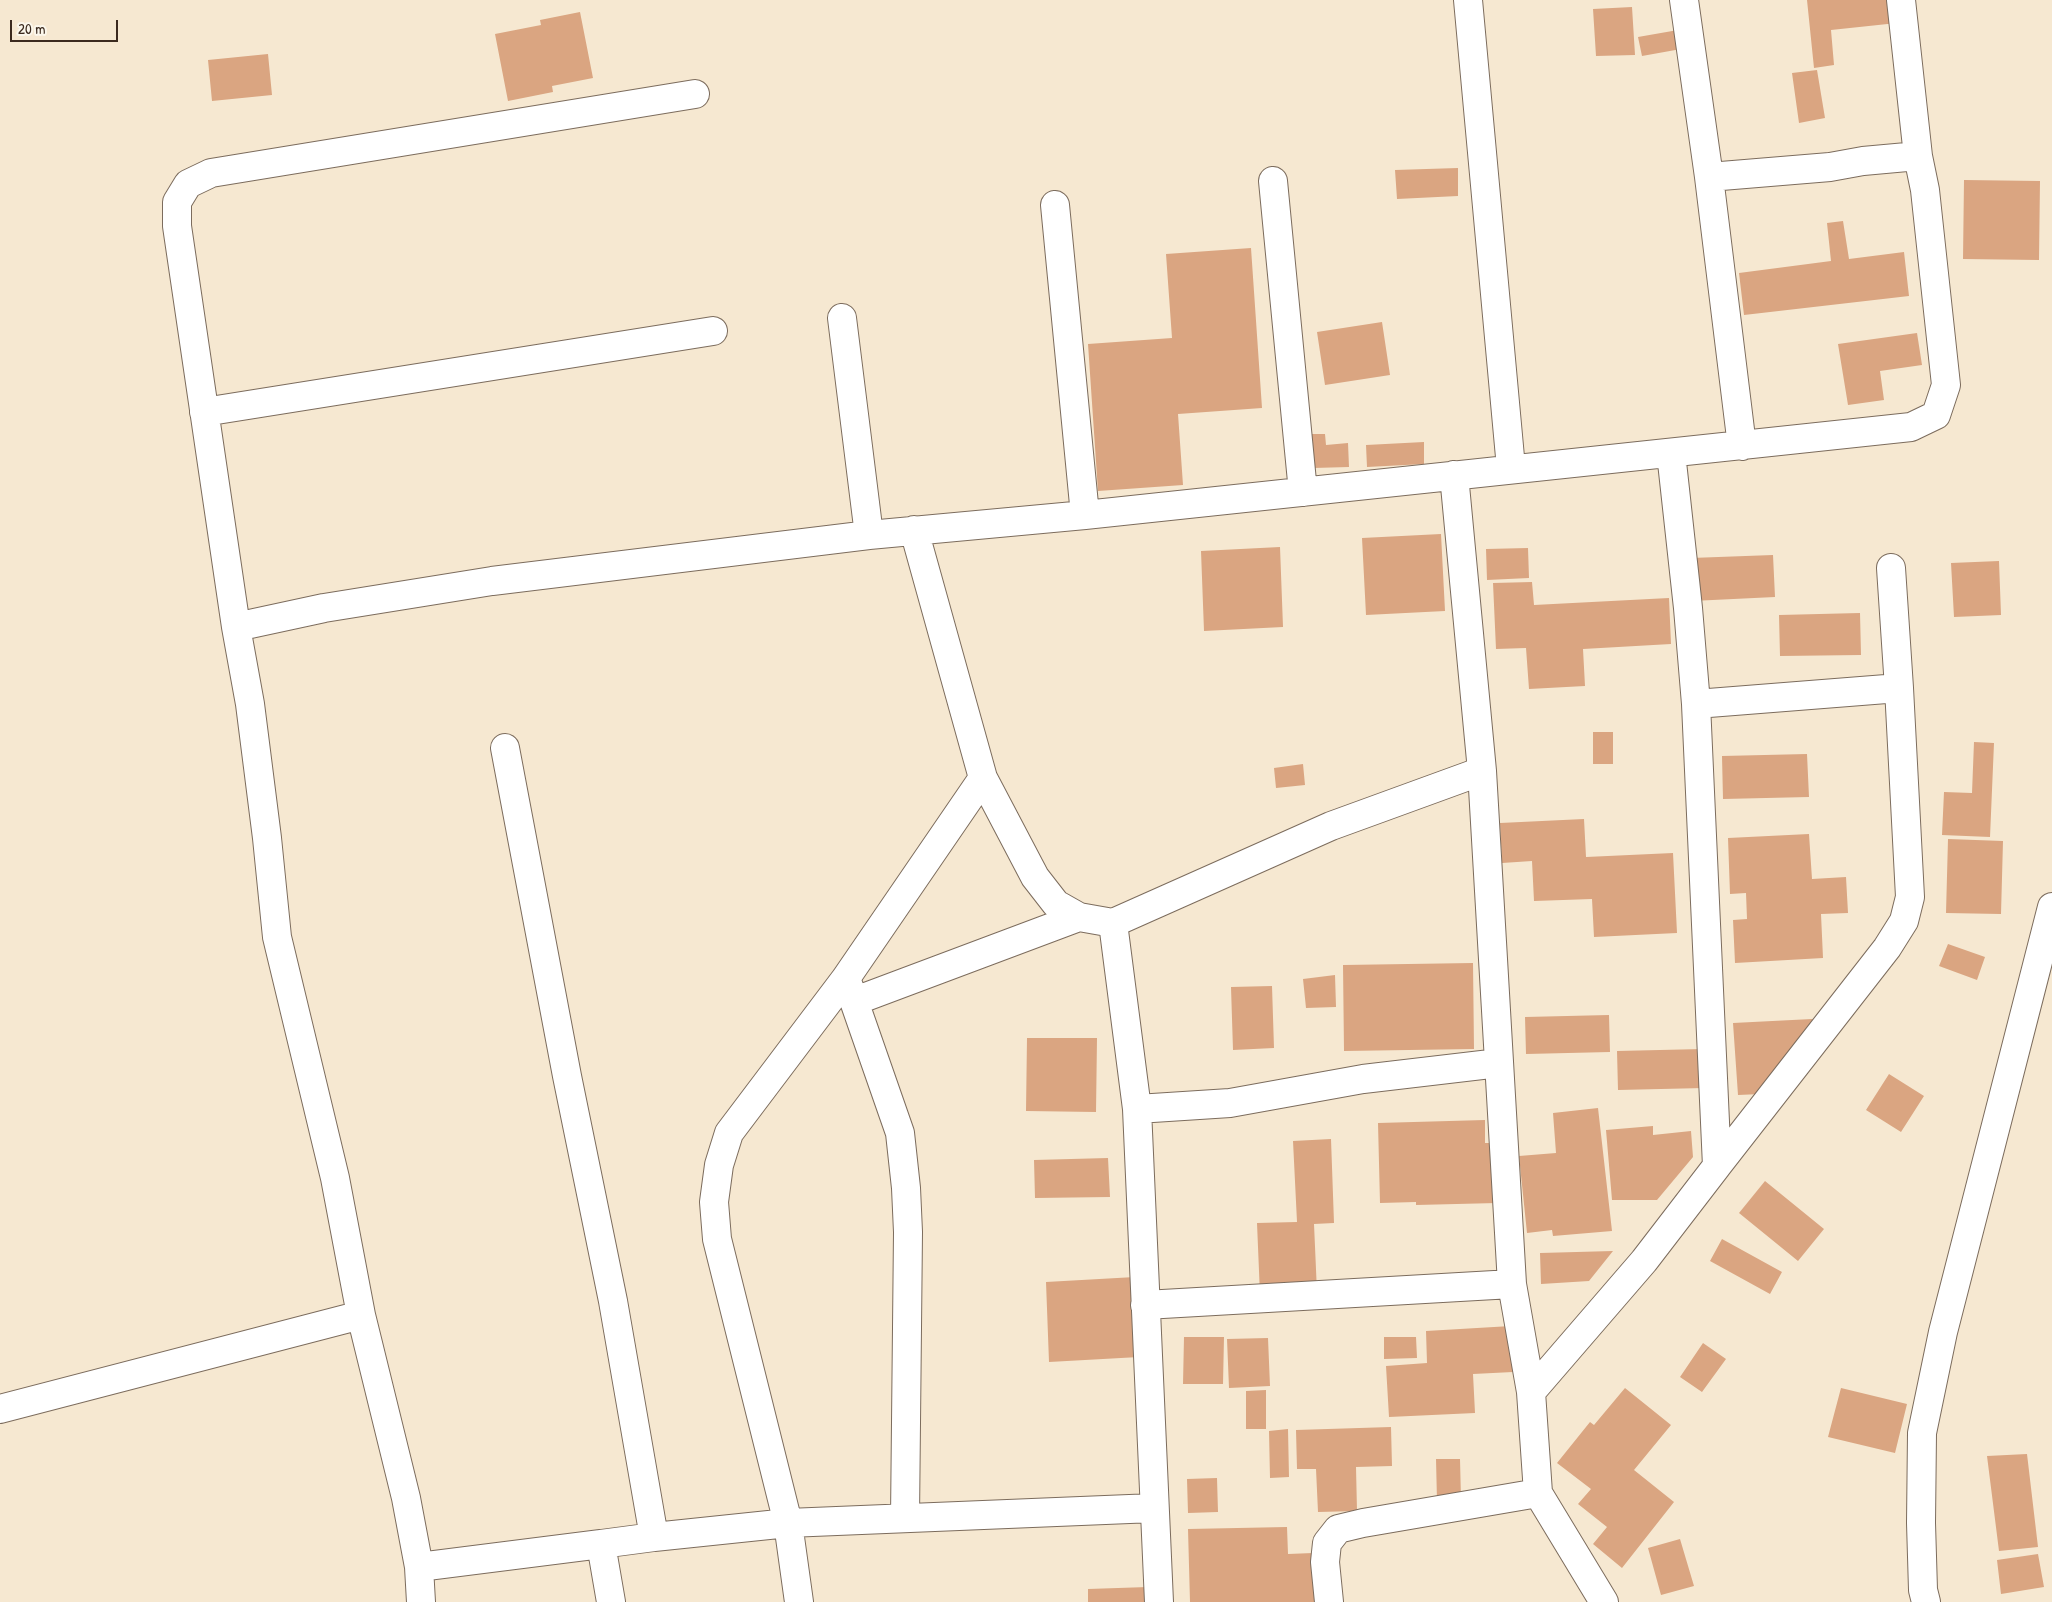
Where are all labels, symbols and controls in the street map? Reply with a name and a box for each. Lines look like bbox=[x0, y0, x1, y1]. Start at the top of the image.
scale bar bbox=[12, 10, 120, 42]
text: 20 m bbox=[18, 18, 45, 39]

